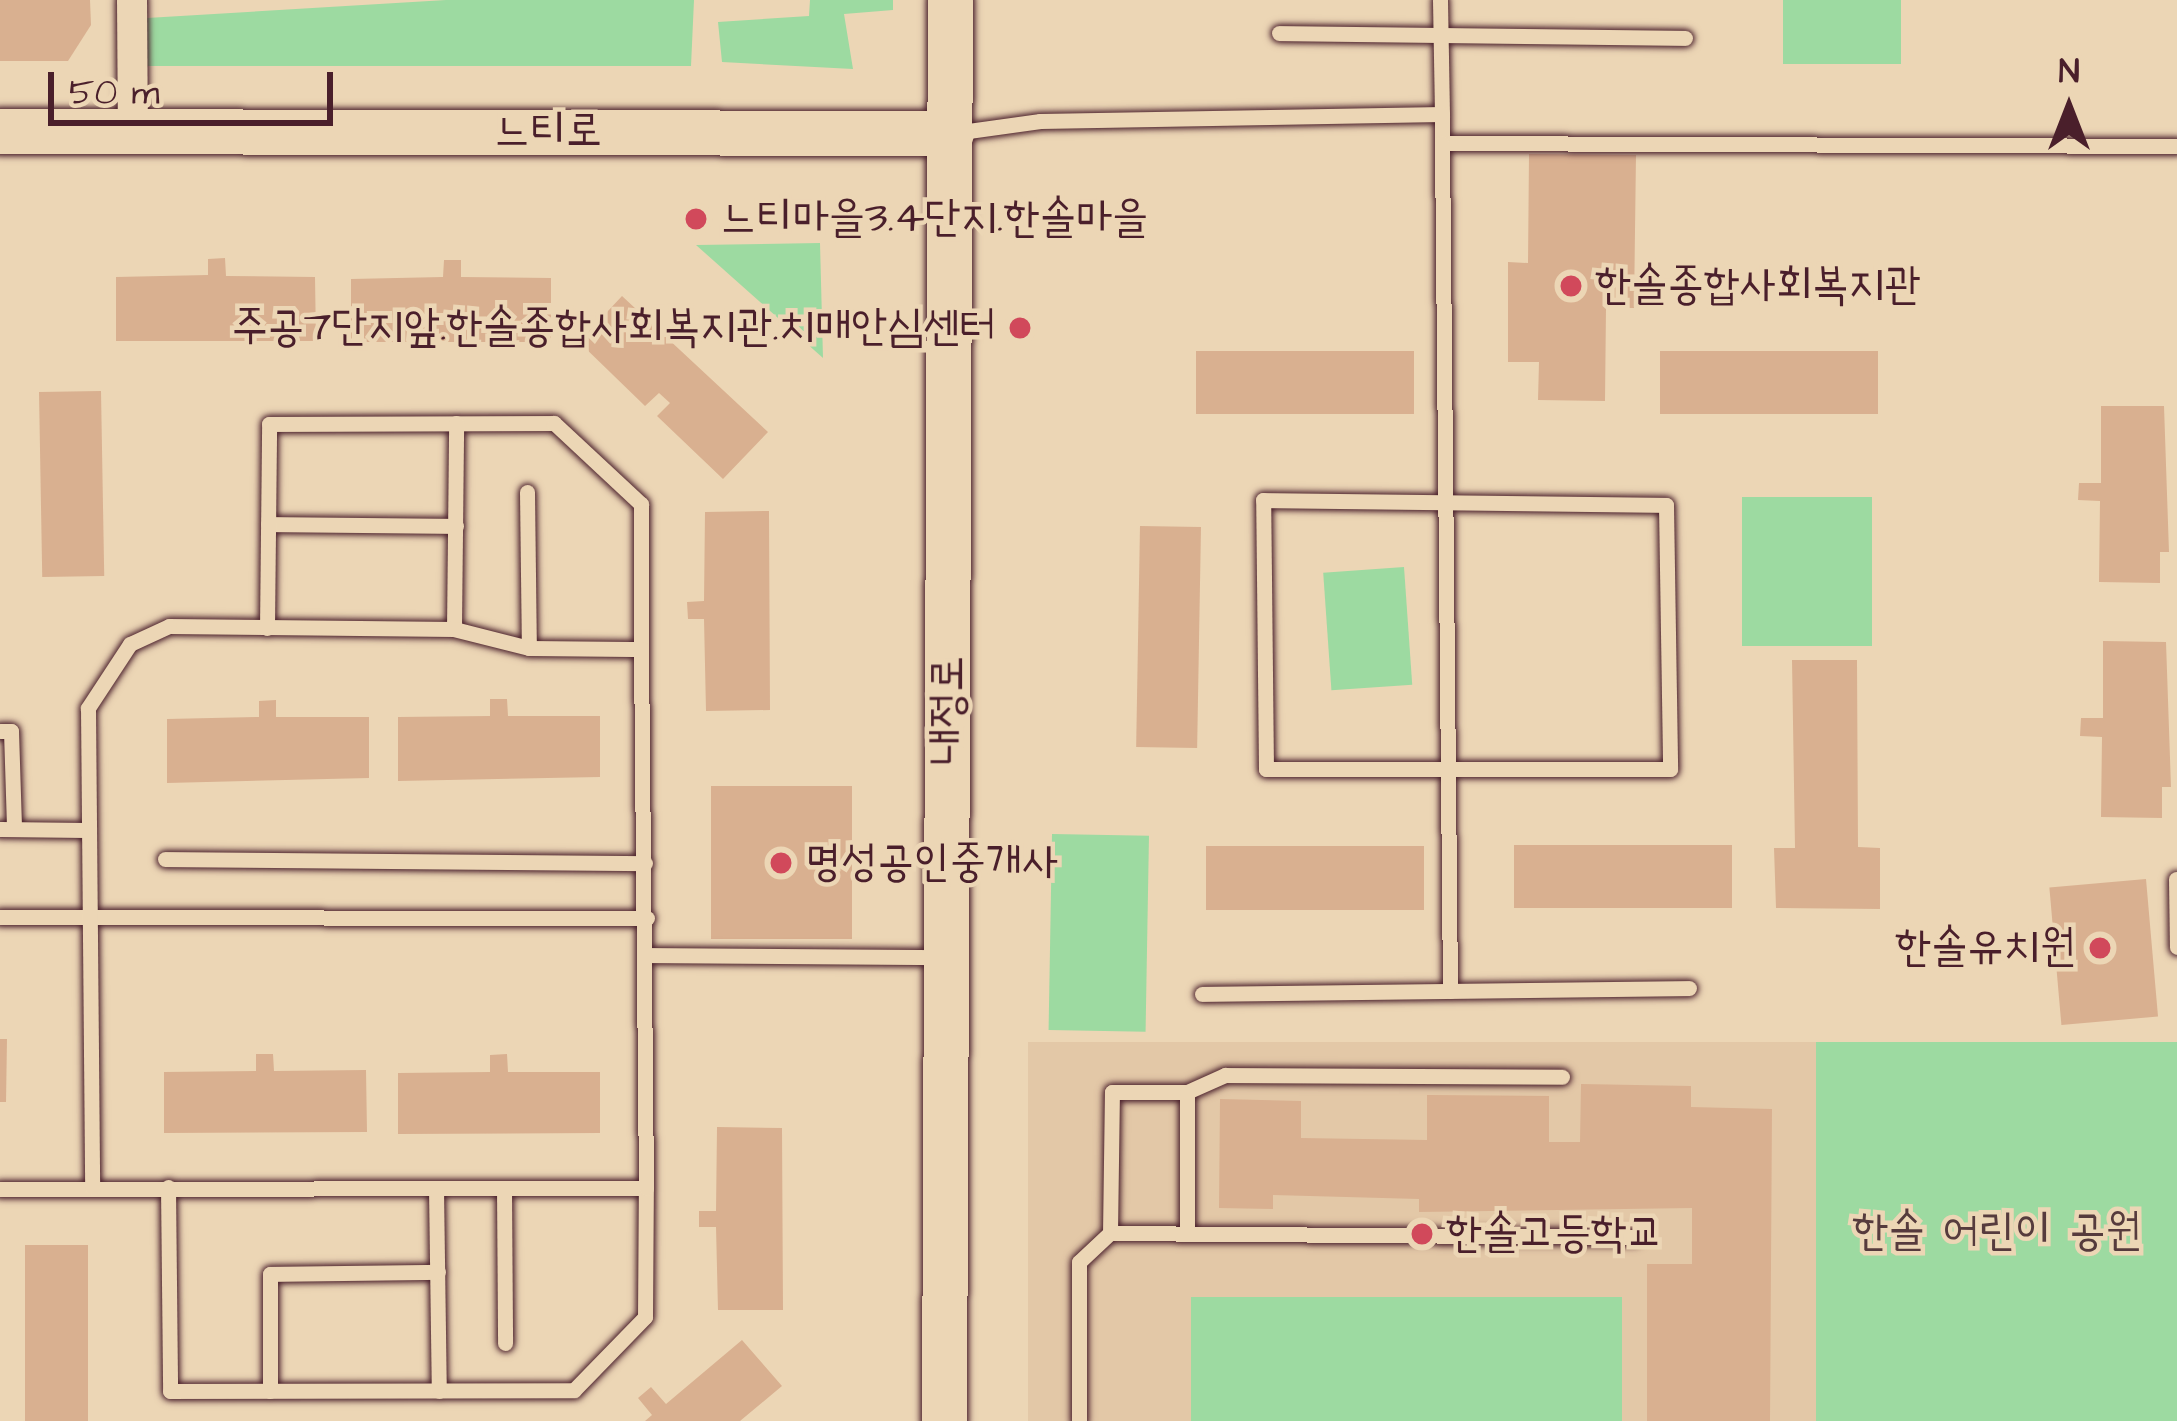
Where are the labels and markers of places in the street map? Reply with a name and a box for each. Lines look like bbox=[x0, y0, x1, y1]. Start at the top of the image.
place label: 느티마을3.4단지.한솔마을 bbox=[720, 192, 1148, 246]
marker: 느티마을3.4단지.한솔마을 bbox=[683, 206, 709, 232]
place label: 한솔종합사회복지관 bbox=[1595, 259, 1921, 313]
marker: 한솔종합사회복지관 bbox=[1558, 273, 1584, 299]
place label: 주공7단지앞.한솔종합사회복지관.치매안심센터 bbox=[231, 301, 996, 355]
marker: 주공7단지앞.한솔종합사회복지관.치매안심센터 bbox=[1007, 315, 1033, 341]
place label: 명성공인중개사 bbox=[805, 836, 1058, 890]
marker: 명성공인중개사 bbox=[768, 850, 794, 876]
place label: 한솔유치원 bbox=[1895, 921, 2076, 975]
marker: 한솔유치원 bbox=[2087, 935, 2113, 961]
place label: 한솔고등학교 bbox=[1446, 1207, 1663, 1261]
marker: 한솔고등학교 bbox=[1409, 1221, 1435, 1247]

